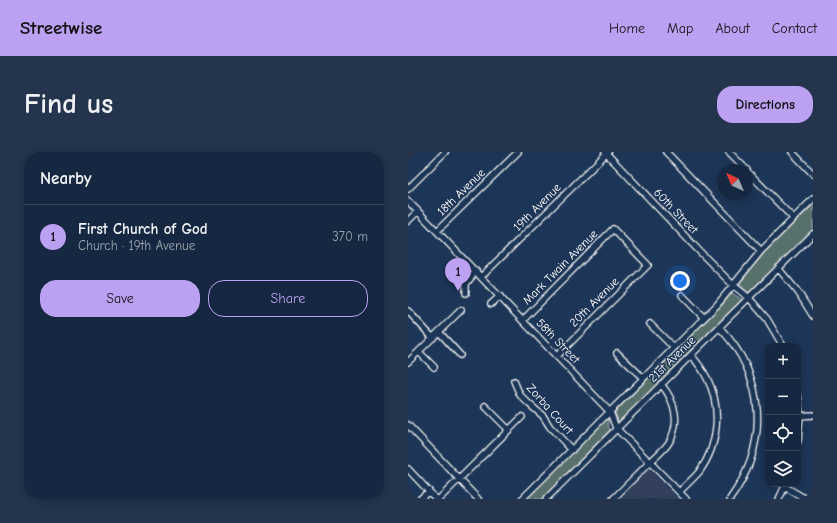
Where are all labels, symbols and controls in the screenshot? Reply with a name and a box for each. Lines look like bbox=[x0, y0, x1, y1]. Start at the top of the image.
text: Streetwise bbox=[20, 17, 102, 39]
text: Home bbox=[609, 20, 645, 37]
text: Map bbox=[667, 20, 693, 37]
text: About bbox=[715, 20, 750, 37]
text: Contact bbox=[772, 20, 817, 37]
button: Directions bbox=[717, 86, 813, 123]
text: Find us bbox=[24, 88, 113, 120]
north arrow bbox=[717, 164, 753, 200]
street label: 18th Avenue bbox=[434, 166, 488, 218]
text: Nearby bbox=[40, 169, 91, 188]
street label: 19th Avenue bbox=[510, 180, 564, 234]
street label: 60th Street bbox=[651, 185, 701, 237]
text: First Church of God bbox=[78, 220, 208, 238]
street label: Mark Twain Avenue bbox=[520, 227, 600, 307]
text: 1 bbox=[50, 229, 56, 244]
text: 370 m bbox=[332, 229, 368, 244]
text: Church · 19th Avenue bbox=[78, 238, 195, 253]
pin: 1 bbox=[445, 258, 471, 291]
your location bbox=[670, 271, 690, 291]
street label: 20th Avenue bbox=[566, 274, 622, 330]
button: Save bbox=[40, 280, 200, 317]
button: Share bbox=[208, 280, 368, 317]
street label: 58th Street bbox=[533, 316, 583, 367]
street label: 21st Avenue bbox=[646, 333, 698, 385]
map controls bbox=[765, 343, 801, 487]
button: + bbox=[765, 343, 801, 379]
button: − bbox=[765, 379, 801, 415]
street label: Zorba Court bbox=[524, 381, 577, 437]
button: locate bbox=[765, 415, 801, 451]
button: layers bbox=[765, 451, 801, 487]

